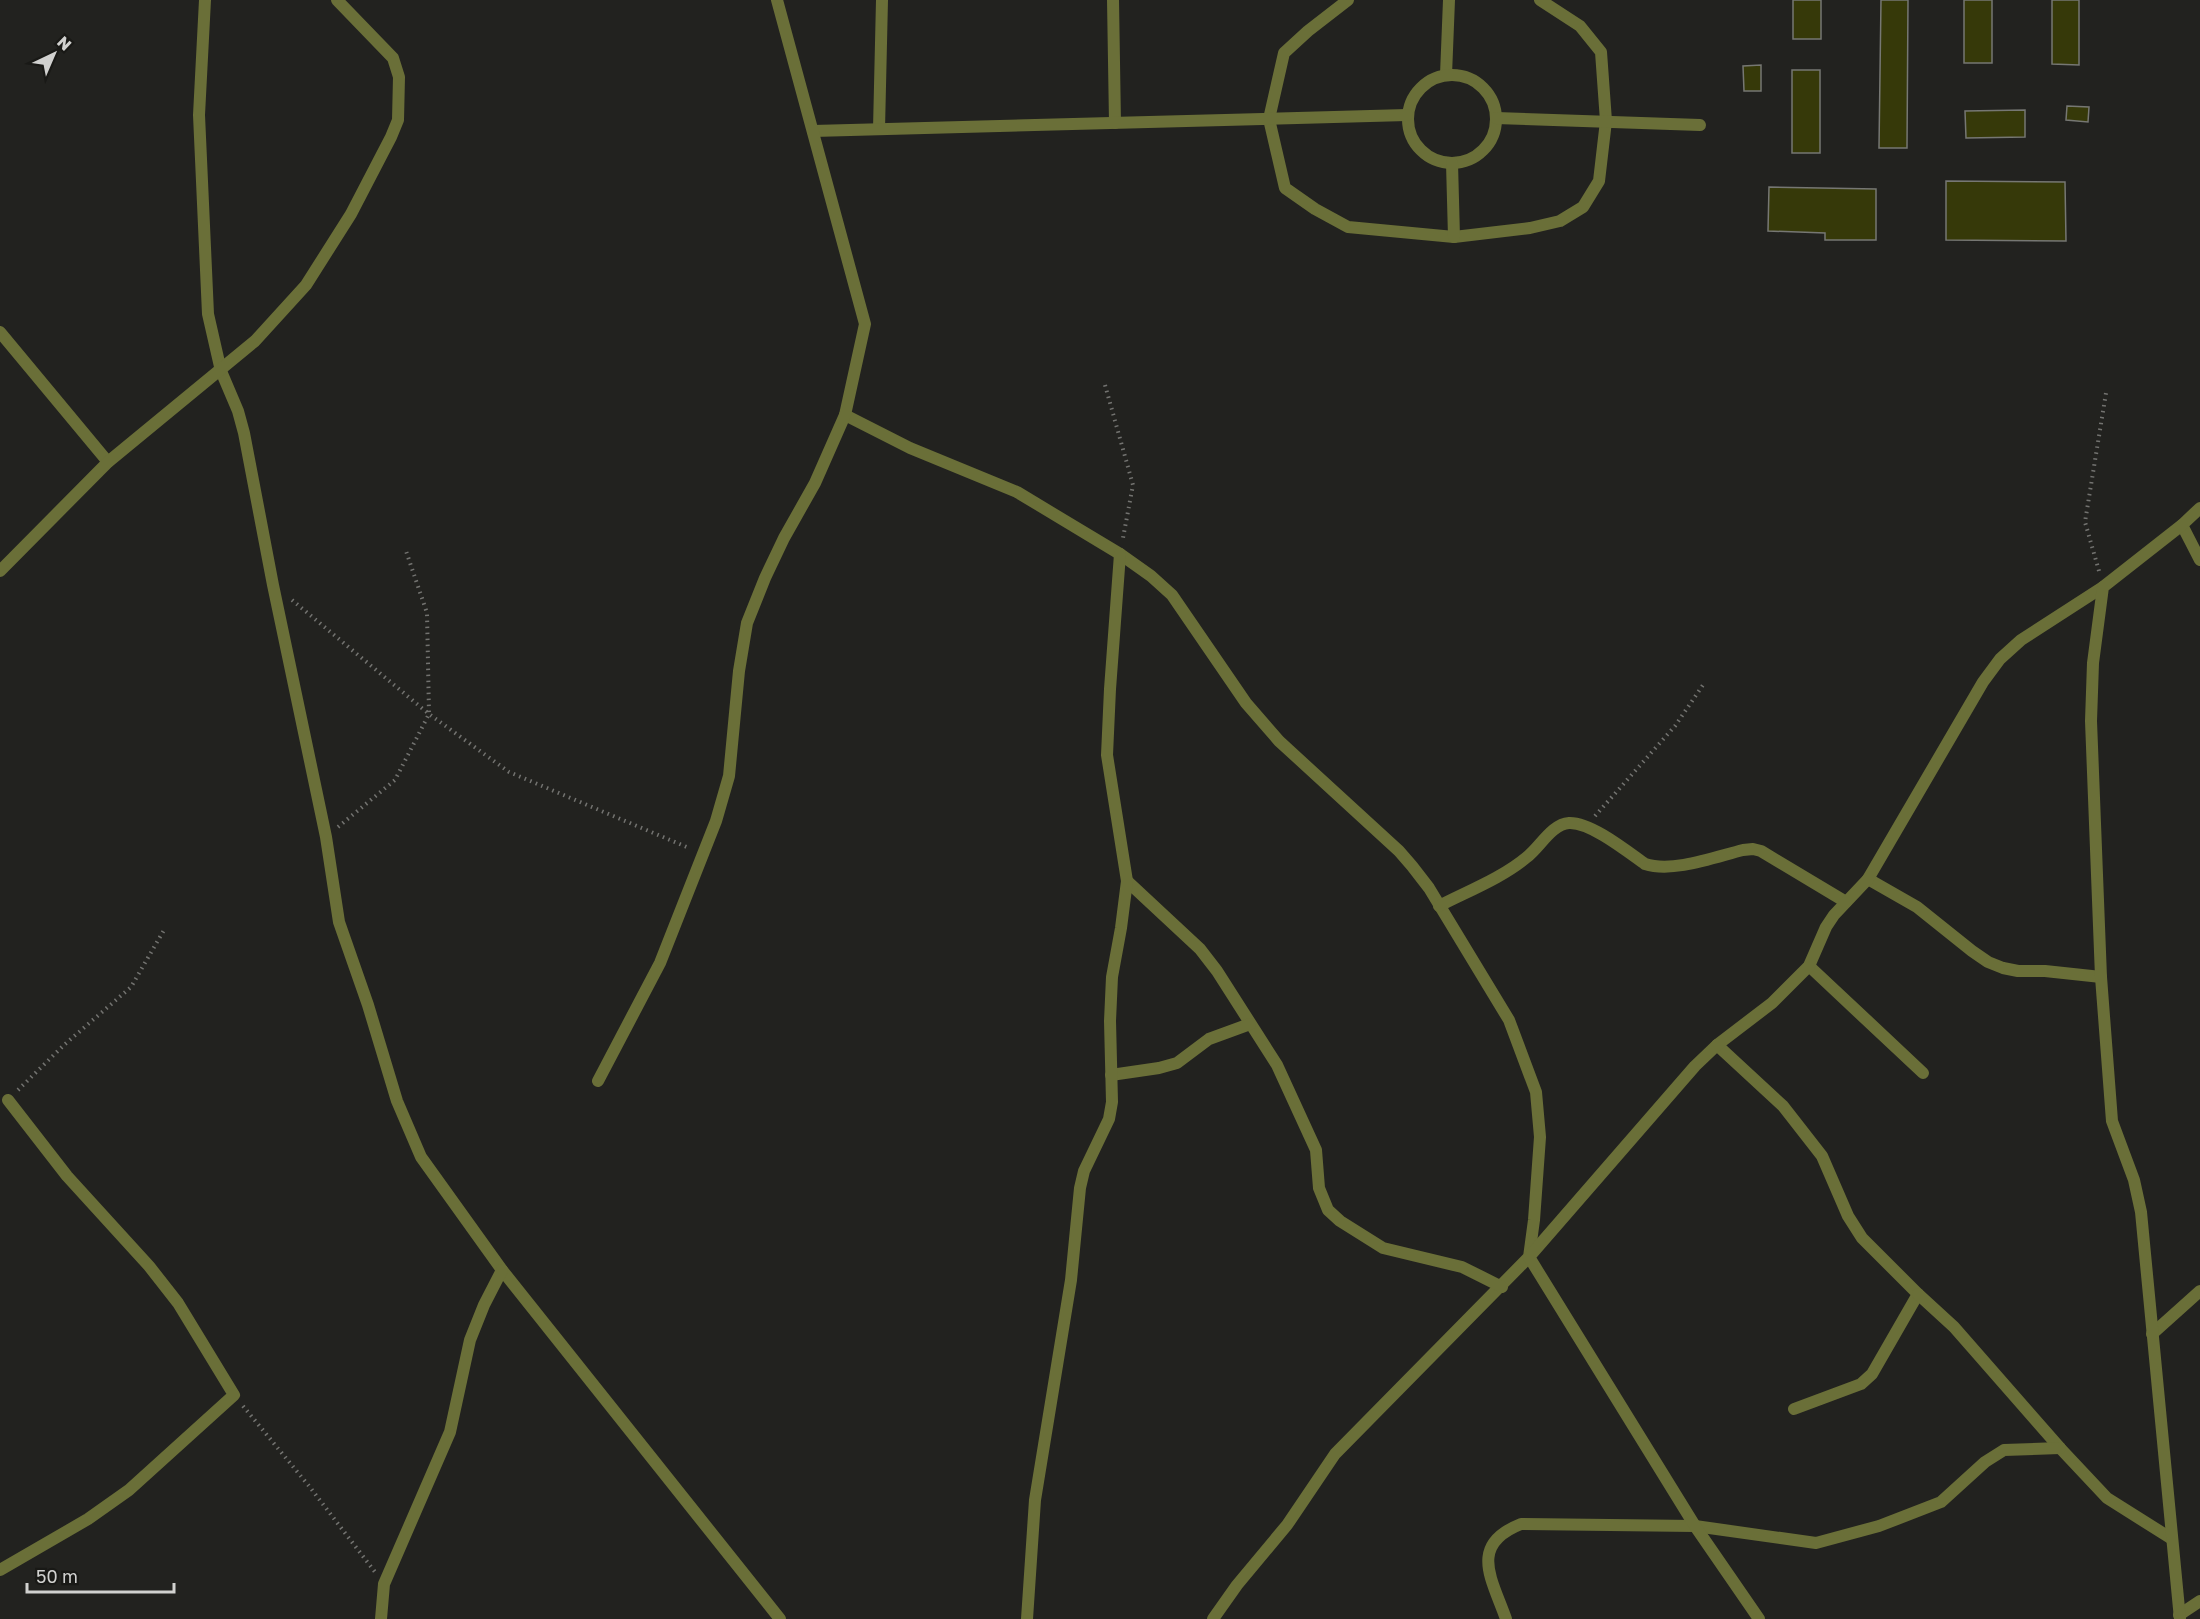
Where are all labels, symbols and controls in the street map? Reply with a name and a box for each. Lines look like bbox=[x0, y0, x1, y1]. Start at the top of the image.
north arrow bbox=[24, 24, 84, 84]
text: N bbox=[53, 32, 76, 55]
scale bar bbox=[27, 1556, 174, 1594]
text: 50 m bbox=[36, 1565, 78, 1587]

